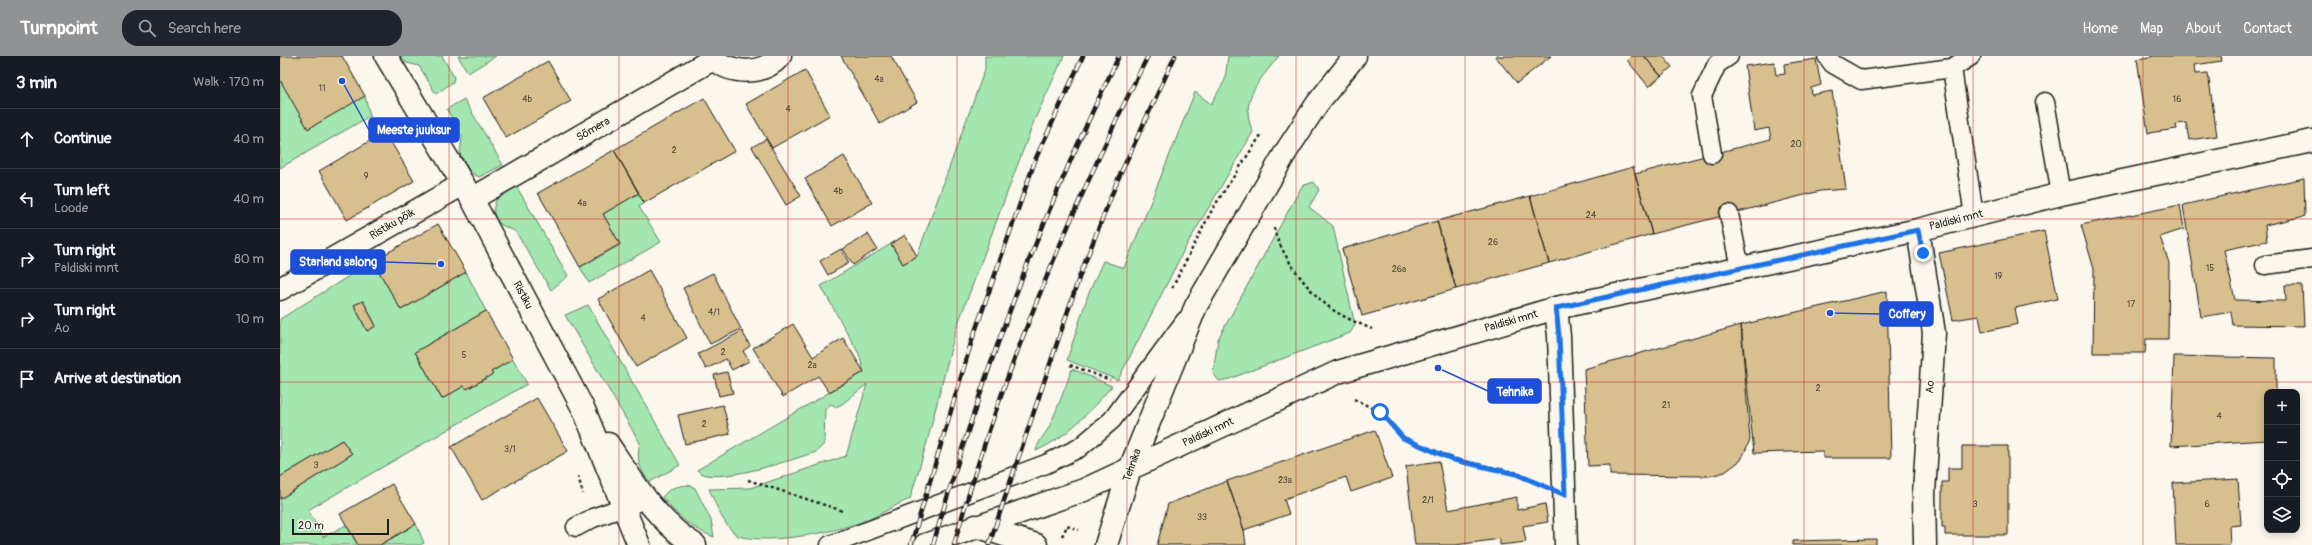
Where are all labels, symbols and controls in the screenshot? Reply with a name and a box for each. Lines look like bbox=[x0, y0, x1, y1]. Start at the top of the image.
search box bbox=[122, 10, 402, 46]
text: Turnpoint bbox=[20, 16, 98, 40]
icon: search bbox=[136, 17, 158, 39]
text: Search here bbox=[168, 19, 241, 38]
text: Home bbox=[2083, 20, 2118, 37]
text: Map bbox=[2140, 20, 2163, 37]
text: About bbox=[2185, 20, 2221, 37]
text: Contact bbox=[2243, 20, 2292, 37]
text: 3 min bbox=[16, 72, 57, 93]
text: Walk · 170 m bbox=[193, 74, 264, 90]
house number: 4a bbox=[874, 74, 884, 85]
house number: 11 bbox=[318, 83, 326, 94]
house number: 4b bbox=[522, 94, 532, 105]
house number: 16 bbox=[2173, 94, 2181, 105]
house number: 4 bbox=[785, 104, 791, 115]
street label: Sõmera bbox=[574, 114, 612, 144]
callout: Meeste juuksur bbox=[369, 118, 459, 142]
text: Meeste juuksur bbox=[377, 123, 452, 138]
icon: ahead bbox=[16, 128, 38, 150]
text: Continue bbox=[54, 129, 112, 148]
text: 40 m bbox=[233, 131, 264, 147]
house number: 20 bbox=[1790, 139, 1802, 150]
house number: 2 bbox=[671, 145, 677, 156]
house number: 9 bbox=[364, 171, 369, 182]
text: Turn left bbox=[54, 181, 110, 200]
house number: 4b bbox=[833, 186, 843, 197]
icon: left bbox=[16, 188, 38, 210]
text: 40 m bbox=[233, 191, 264, 207]
house number: 4a bbox=[577, 198, 587, 209]
text: Loode bbox=[54, 200, 88, 216]
street label: Ristiku põik bbox=[367, 206, 417, 242]
street label: Paldiski mnt bbox=[1928, 207, 1985, 233]
house number: 24 bbox=[1586, 210, 1597, 221]
house number: 26 bbox=[1488, 237, 1498, 248]
text: Turn right bbox=[54, 241, 115, 260]
route end bbox=[1914, 244, 1932, 262]
icon: right bbox=[16, 248, 38, 270]
callout: Starland salong bbox=[291, 250, 385, 274]
text: 80 m bbox=[234, 251, 264, 267]
text: Starland salong bbox=[299, 255, 377, 270]
text: Paldiski mnt bbox=[54, 260, 119, 276]
house number: 15 bbox=[2206, 263, 2214, 274]
house number: 26a bbox=[1392, 264, 1406, 275]
house number: 19 bbox=[1994, 271, 2002, 282]
street label: Ristiku bbox=[510, 279, 536, 311]
house number: 17 bbox=[2127, 299, 2135, 310]
text: Turn right bbox=[54, 301, 115, 320]
callout: Coffery bbox=[1880, 302, 1933, 326]
house number: 4/1 bbox=[708, 307, 720, 318]
street label: Paldiski mnt bbox=[1483, 307, 1540, 335]
text: Coffery bbox=[1888, 307, 1926, 322]
icon: right bbox=[16, 308, 38, 330]
text: 10 m bbox=[236, 311, 264, 327]
house number: 4 bbox=[640, 313, 646, 324]
text: Ao bbox=[54, 320, 69, 336]
house number: 2 bbox=[720, 347, 726, 358]
house number: 5 bbox=[462, 350, 467, 361]
house number: 2a bbox=[807, 360, 817, 371]
icon: arrive bbox=[16, 368, 38, 390]
text: Arrive at destination bbox=[54, 369, 181, 388]
callout: Tehnika bbox=[1488, 379, 1541, 403]
street label: Ao bbox=[1923, 380, 1937, 394]
house number: 2 bbox=[1815, 383, 1821, 394]
text: Tehnika bbox=[1496, 385, 1534, 400]
map controls bbox=[2264, 389, 2300, 533]
button: + bbox=[2264, 389, 2300, 425]
house number: 21 bbox=[1662, 400, 1670, 411]
route start bbox=[1371, 403, 1389, 421]
house number: 4 bbox=[2216, 411, 2222, 422]
street label: Paldiski mnt bbox=[1180, 414, 1236, 449]
house number: 2 bbox=[701, 419, 707, 430]
button: − bbox=[2264, 425, 2300, 461]
house number: 3/1 bbox=[504, 444, 516, 455]
street label: Tehnika bbox=[1120, 447, 1144, 483]
house number: 3 bbox=[313, 460, 319, 471]
button: locate bbox=[2264, 461, 2300, 497]
house number: 23a bbox=[1278, 475, 1292, 486]
house number: 2/1 bbox=[1422, 495, 1434, 506]
button: layers bbox=[2264, 497, 2300, 533]
house number: 3 bbox=[1972, 499, 1978, 510]
house number: 6 bbox=[2204, 499, 2210, 510]
house number: 33 bbox=[1197, 512, 1207, 523]
scale bar bbox=[292, 517, 389, 536]
text: 20 m bbox=[298, 519, 324, 532]

